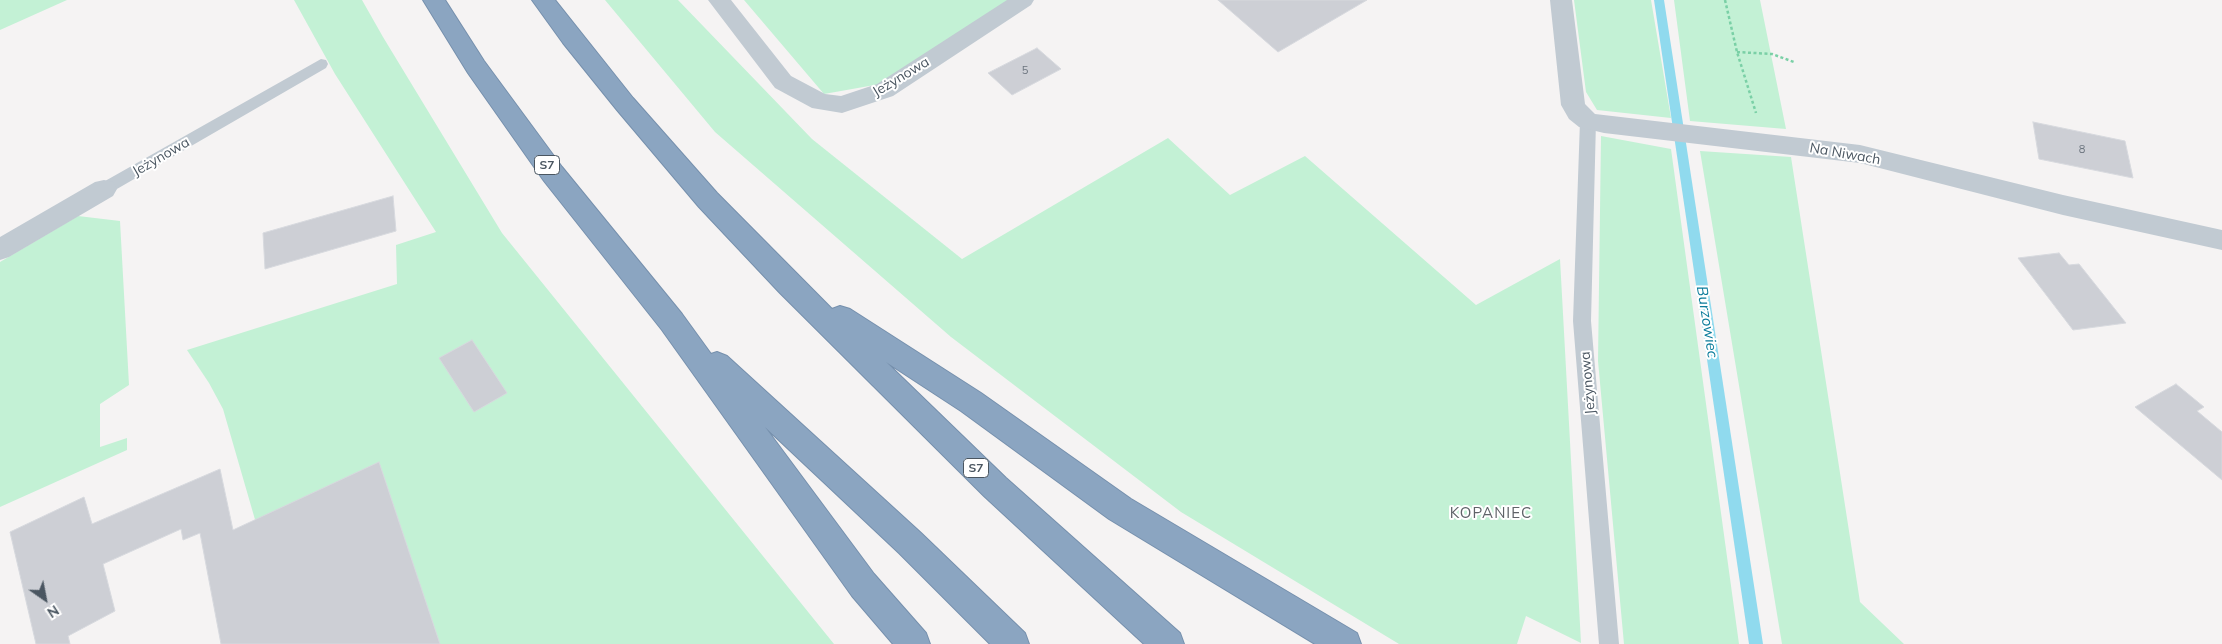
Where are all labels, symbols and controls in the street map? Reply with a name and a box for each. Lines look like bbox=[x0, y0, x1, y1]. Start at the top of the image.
street label: Jeżynowa bbox=[870, 53, 932, 101]
house number: 5 bbox=[1022, 64, 1028, 78]
street label: Jeżynowa bbox=[129, 134, 193, 180]
street label: Na Niwach bbox=[1808, 139, 1882, 169]
house number: 8 bbox=[2079, 143, 2085, 157]
road number: S7 bbox=[534, 156, 560, 174]
water label: Burzowiec bbox=[1692, 285, 1722, 359]
street label: Jeżynowa bbox=[1577, 351, 1599, 415]
road number: S7 bbox=[964, 458, 988, 478]
district label: KOPANIEC bbox=[1449, 504, 1533, 522]
north arrow bbox=[20, 574, 70, 624]
text: N bbox=[44, 601, 63, 622]

